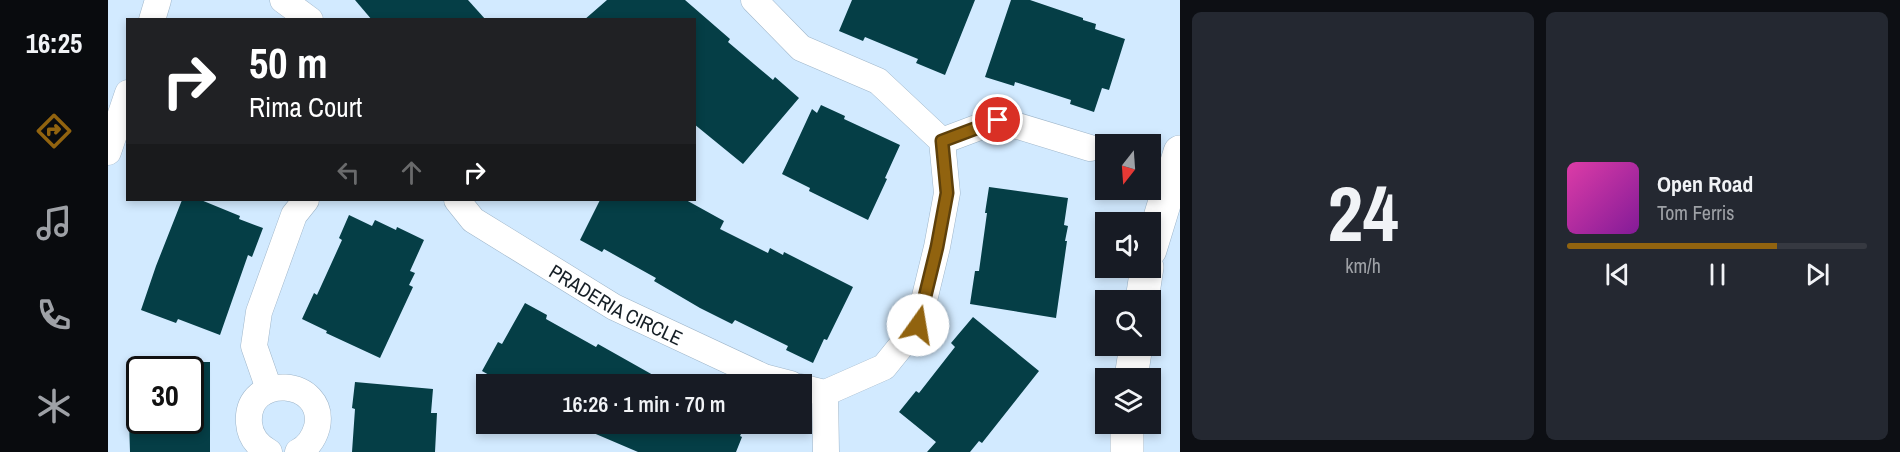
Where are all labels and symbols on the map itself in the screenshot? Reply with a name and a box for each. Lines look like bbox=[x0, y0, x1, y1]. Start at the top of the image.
pin bbox=[972, 94, 1023, 145]
north arrow bbox=[1095, 134, 1161, 200]
street label: PRADERIA CIRCLE bbox=[545, 257, 687, 351]
position arrow bbox=[886, 293, 950, 357]
speed limit sign: 30 bbox=[126, 356, 204, 434]

